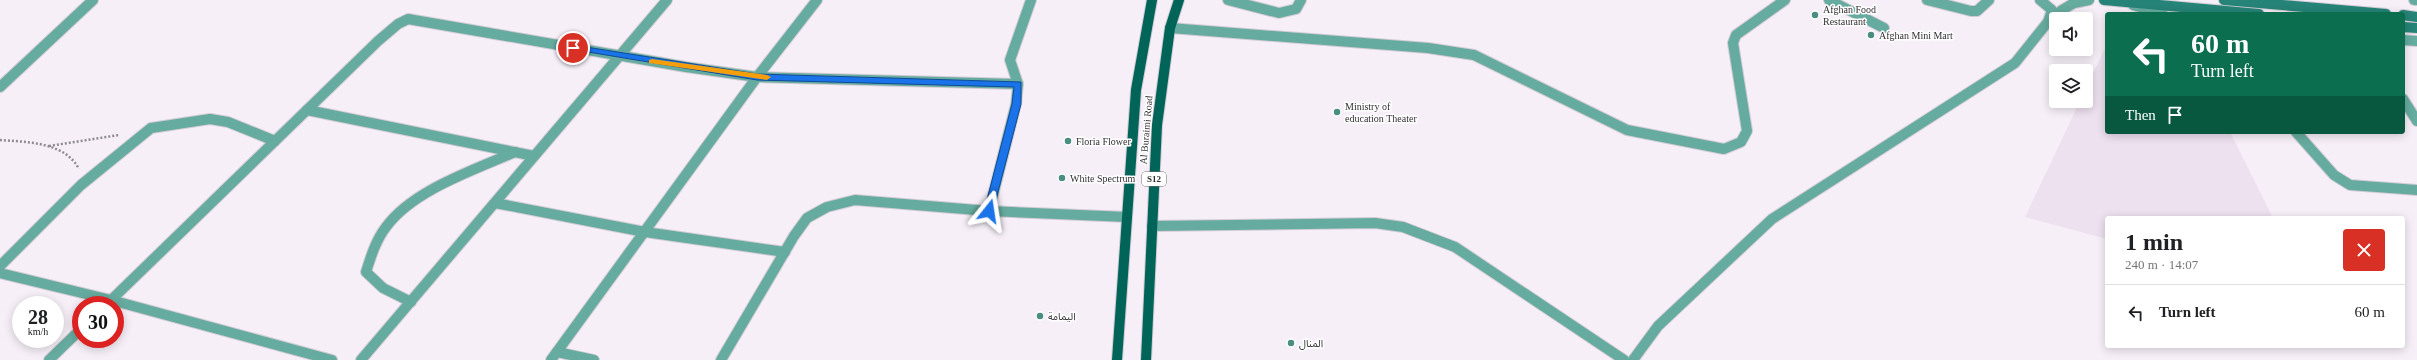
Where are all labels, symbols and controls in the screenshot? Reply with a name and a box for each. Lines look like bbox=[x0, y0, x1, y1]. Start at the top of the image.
place label: Afghan Food Restaurant bbox=[1823, 4, 1876, 27]
marker: Afghan Food Restaurant bbox=[1810, 10, 1820, 20]
map controls bbox=[2049, 12, 2093, 108]
button: sound bbox=[2049, 12, 2093, 56]
icon: left bbox=[2125, 28, 2177, 80]
text: 60 m bbox=[2191, 28, 2249, 59]
marker: Afghan Mini Mart bbox=[1866, 30, 1876, 40]
place label: Afghan Mini Mart bbox=[1879, 30, 1953, 41]
pin bbox=[556, 31, 590, 65]
icon: arrive bbox=[562, 37, 584, 59]
text: Turn left bbox=[2191, 61, 2254, 81]
button: layers bbox=[2049, 64, 2093, 108]
street label: Al Buraimi Road bbox=[1138, 95, 1154, 165]
place label: Ministry of education Theater bbox=[1345, 101, 1417, 124]
icon: arrive bbox=[2164, 104, 2186, 126]
marker: Ministry of education Theater bbox=[1332, 107, 1342, 117]
text: Then bbox=[2125, 107, 2156, 123]
marker: Floria Flower bbox=[1063, 136, 1073, 146]
place label: Floria Flower bbox=[1076, 136, 1131, 147]
road number: S12 bbox=[1142, 172, 1166, 186]
marker: White Spectrum bbox=[1057, 173, 1067, 183]
place label: White Spectrum bbox=[1070, 173, 1135, 184]
position arrow bbox=[968, 190, 1010, 232]
text: 1 min bbox=[2125, 229, 2183, 255]
button: close bbox=[2343, 229, 2385, 271]
text: 240 m · 14:07 bbox=[2125, 257, 2198, 272]
speed limit sign: 30 bbox=[72, 296, 124, 348]
icon: left bbox=[2125, 302, 2147, 324]
text: Turn left bbox=[2159, 304, 2216, 320]
text: 60 m bbox=[2355, 304, 2385, 320]
text: 28 bbox=[28, 306, 48, 328]
marker: اليمامة bbox=[1035, 311, 1045, 321]
place label: اليمامة bbox=[1048, 311, 1076, 322]
text: km/h bbox=[28, 326, 48, 337]
marker: المنال bbox=[1286, 338, 1296, 348]
place label: المنال bbox=[1299, 338, 1323, 350]

